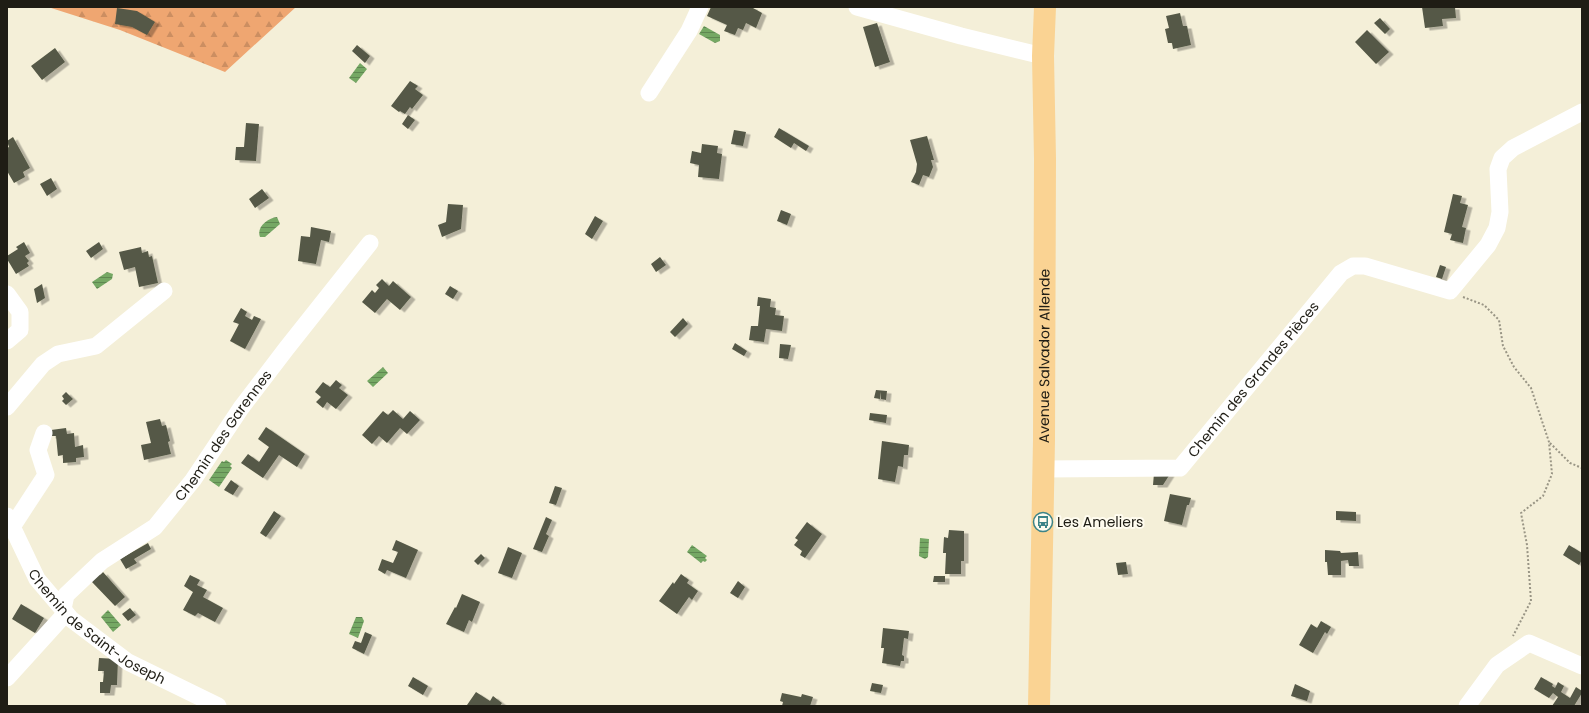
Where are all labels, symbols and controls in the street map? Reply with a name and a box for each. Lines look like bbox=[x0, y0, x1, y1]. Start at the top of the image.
street label: Avenue Salvador Allende bbox=[1034, 268, 1055, 443]
street label: Chemin des Grandes Pièces bbox=[1183, 297, 1324, 462]
street label: Chemin des Garennes bbox=[170, 366, 277, 505]
bus stop icon: Les Ameliers bbox=[1032, 511, 1054, 533]
place label: Les Ameliers bbox=[1057, 512, 1143, 532]
street label: Chemin de Saint-Joseph bbox=[24, 566, 169, 689]

